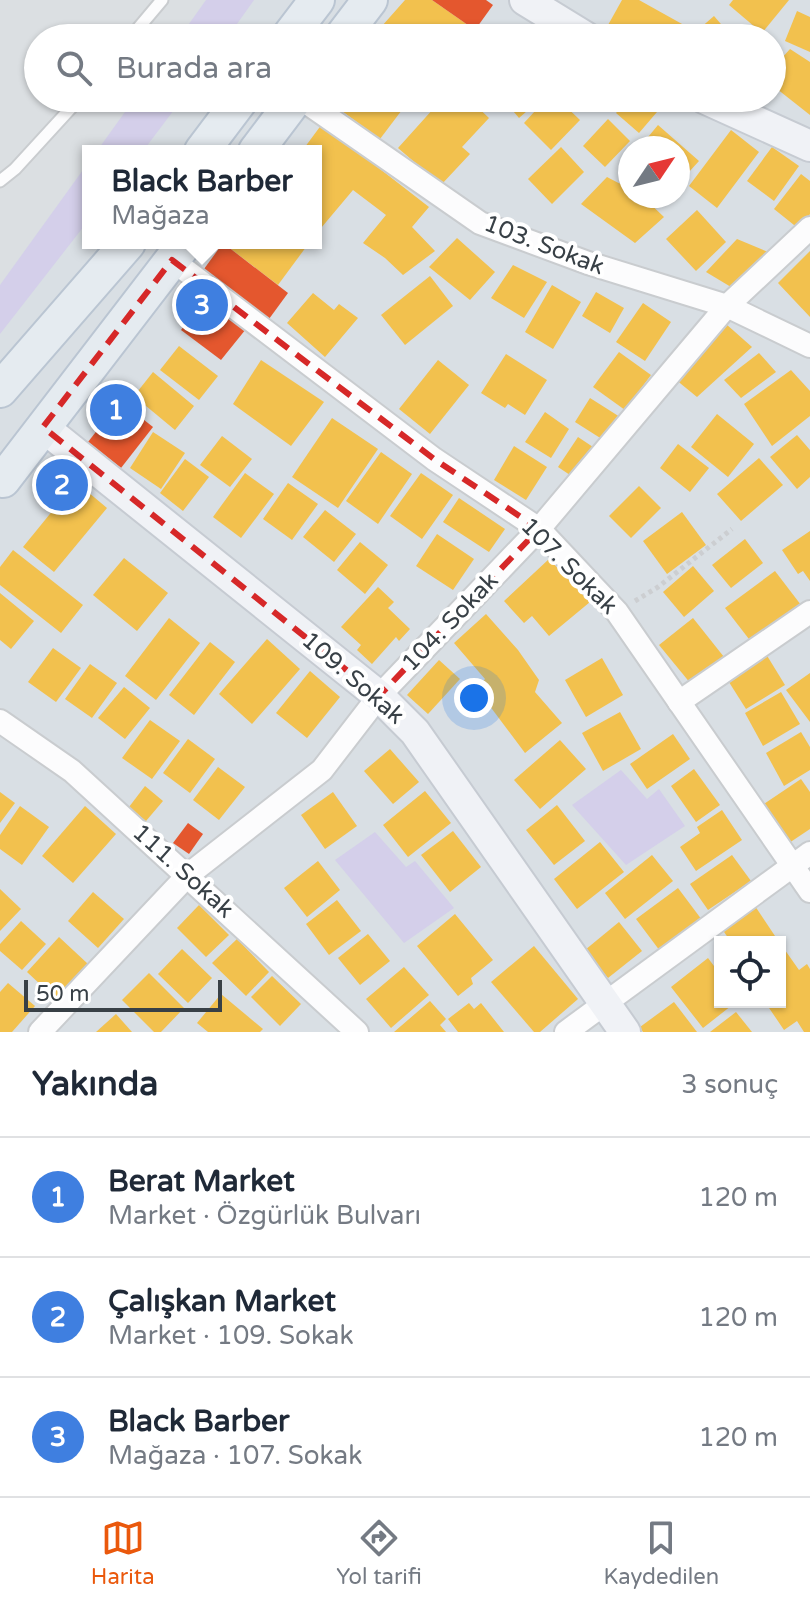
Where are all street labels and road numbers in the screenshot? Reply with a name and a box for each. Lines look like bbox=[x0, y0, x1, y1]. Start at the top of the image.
street label: 103. Sokak bbox=[480, 209, 608, 281]
street label: 107. Sokak bbox=[514, 511, 624, 621]
street label: 104. Sokak bbox=[396, 566, 504, 678]
street label: 109. Sokak bbox=[296, 626, 410, 730]
street label: 111. Sokak bbox=[126, 818, 240, 924]

